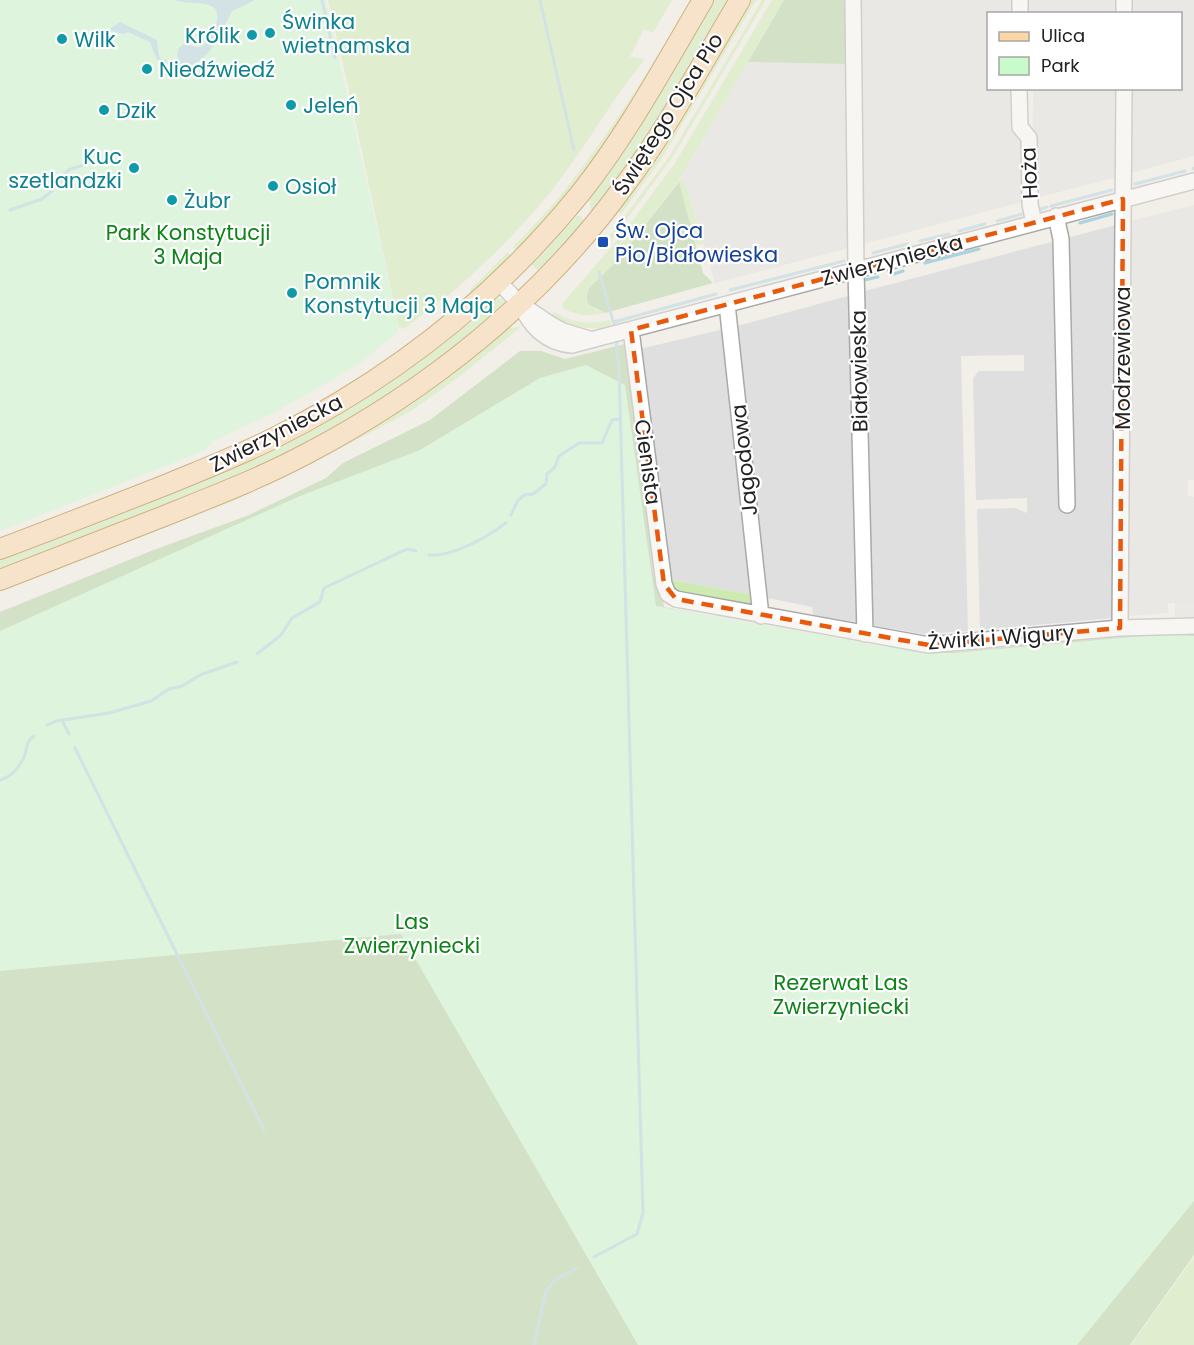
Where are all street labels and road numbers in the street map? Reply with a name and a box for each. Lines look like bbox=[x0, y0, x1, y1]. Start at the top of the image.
street label: Świętego Ojca Pio bbox=[606, 27, 730, 201]
street label: Hoża bbox=[1013, 146, 1045, 200]
street label: Zwierzyniecka bbox=[818, 227, 966, 293]
street label: Modrzewiowa bbox=[1108, 286, 1137, 430]
street label: Białowieska bbox=[843, 310, 875, 432]
street label: Zwierzyniecka bbox=[205, 387, 347, 479]
street label: Jagodowa bbox=[724, 403, 764, 517]
street label: Cienista bbox=[628, 417, 668, 507]
street label: Żwirki i Wigury bbox=[927, 617, 1075, 657]

